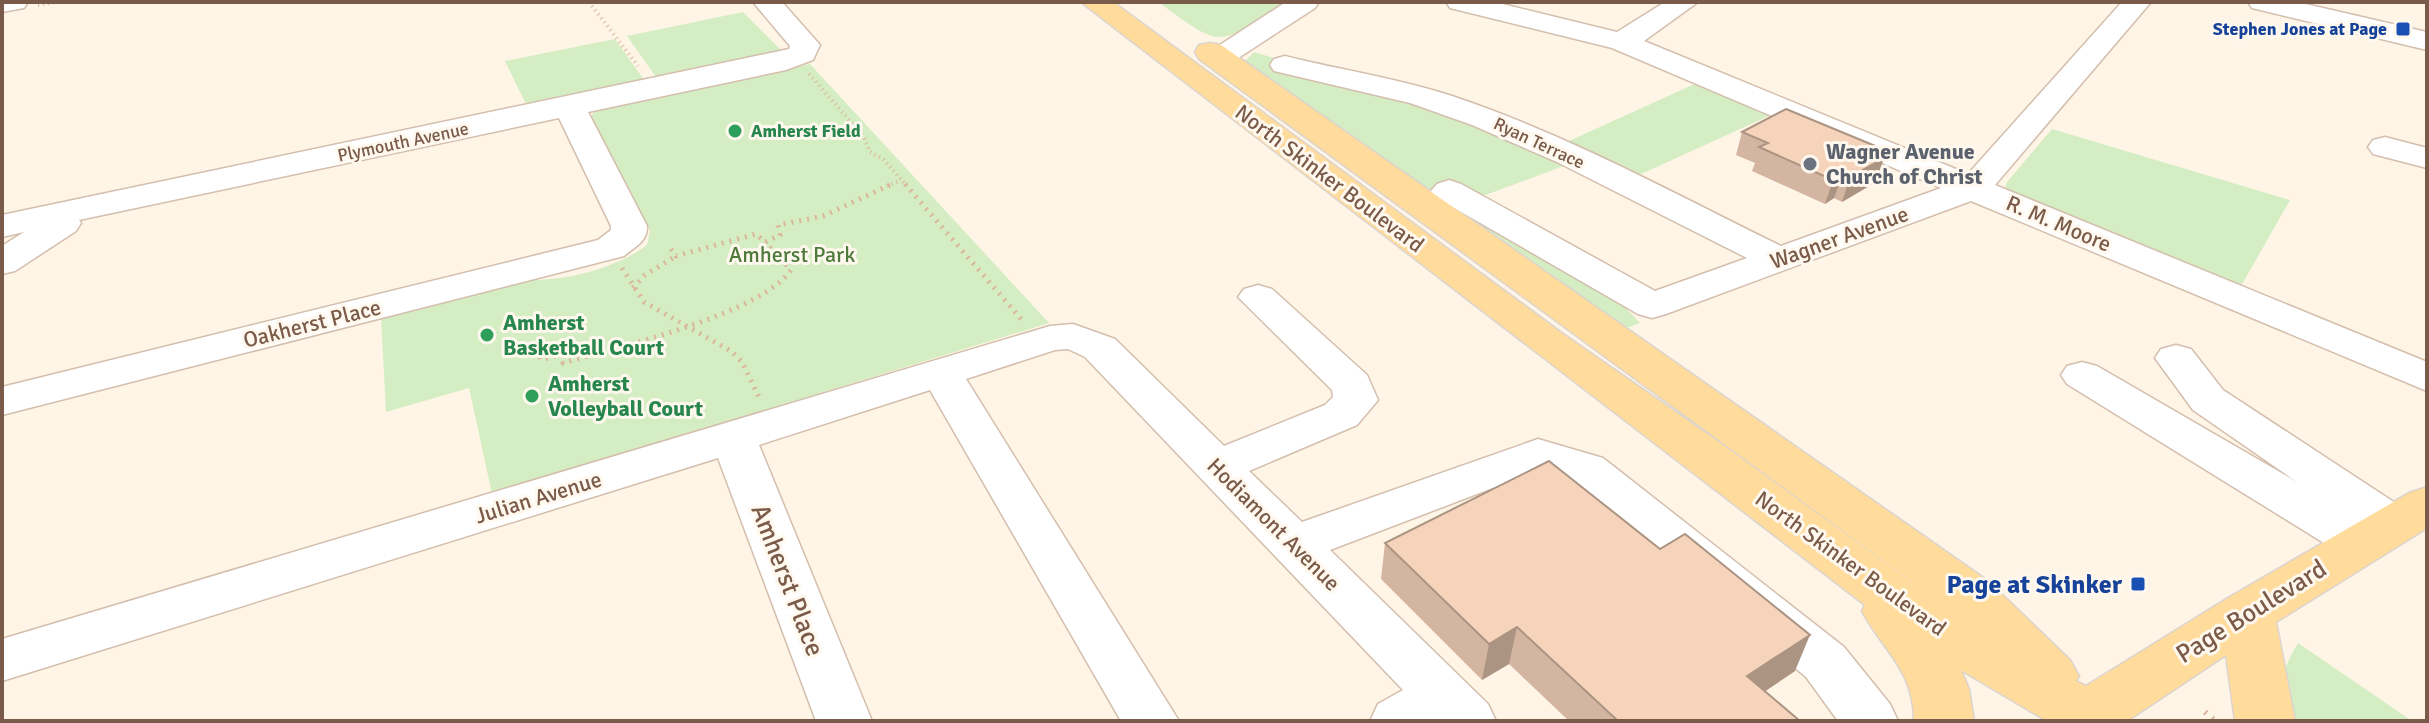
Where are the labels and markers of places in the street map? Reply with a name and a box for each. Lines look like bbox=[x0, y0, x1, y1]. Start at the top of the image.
place label: Stephen Jones at Page bbox=[2213, 18, 2387, 40]
marker: Stephen Jones at Page bbox=[2394, 20, 2412, 38]
place label: Amherst Field bbox=[751, 120, 861, 142]
marker: Amherst Field bbox=[726, 122, 744, 140]
place label: Wagner Avenue Church of Christ bbox=[1826, 138, 1982, 190]
marker: Wagner Avenue Church of Christ bbox=[1801, 155, 1819, 173]
place label: Amherst Basketball Court bbox=[503, 309, 664, 361]
marker: Amherst Basketball Court bbox=[478, 326, 496, 344]
place label: Amherst Volleyball Court bbox=[548, 370, 703, 422]
marker: Amherst Volleyball Court bbox=[523, 387, 541, 405]
place label: Page at Skinker bbox=[1946, 569, 2123, 601]
marker: Page at Skinker bbox=[2129, 575, 2147, 593]

